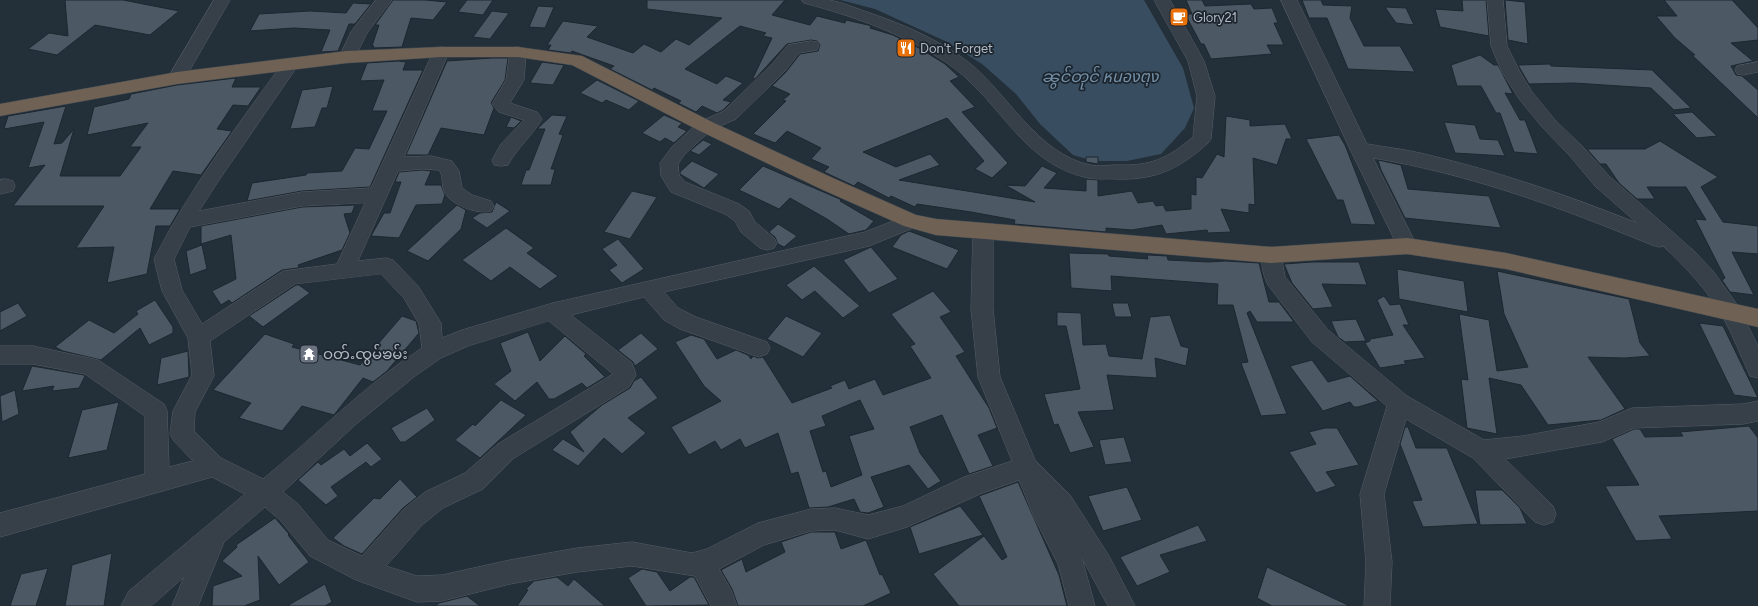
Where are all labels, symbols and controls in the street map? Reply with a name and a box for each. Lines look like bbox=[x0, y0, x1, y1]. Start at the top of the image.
cafe icon: Glory21 bbox=[1168, 6, 1190, 28]
place label: Glory21 bbox=[1193, 10, 1237, 25]
restaurant icon: Don't Forget bbox=[895, 37, 917, 59]
place label: Don't Forget bbox=[920, 41, 993, 56]
water label: ၼွင်တုင် หนองตุง bbox=[1042, 65, 1160, 90]
temple icon: ဝတ်ႉၸွမ်ၶမ်း bbox=[298, 343, 320, 365]
place label: ဝတ်ႉၸွမ်ၶမ်း bbox=[323, 344, 408, 365]

